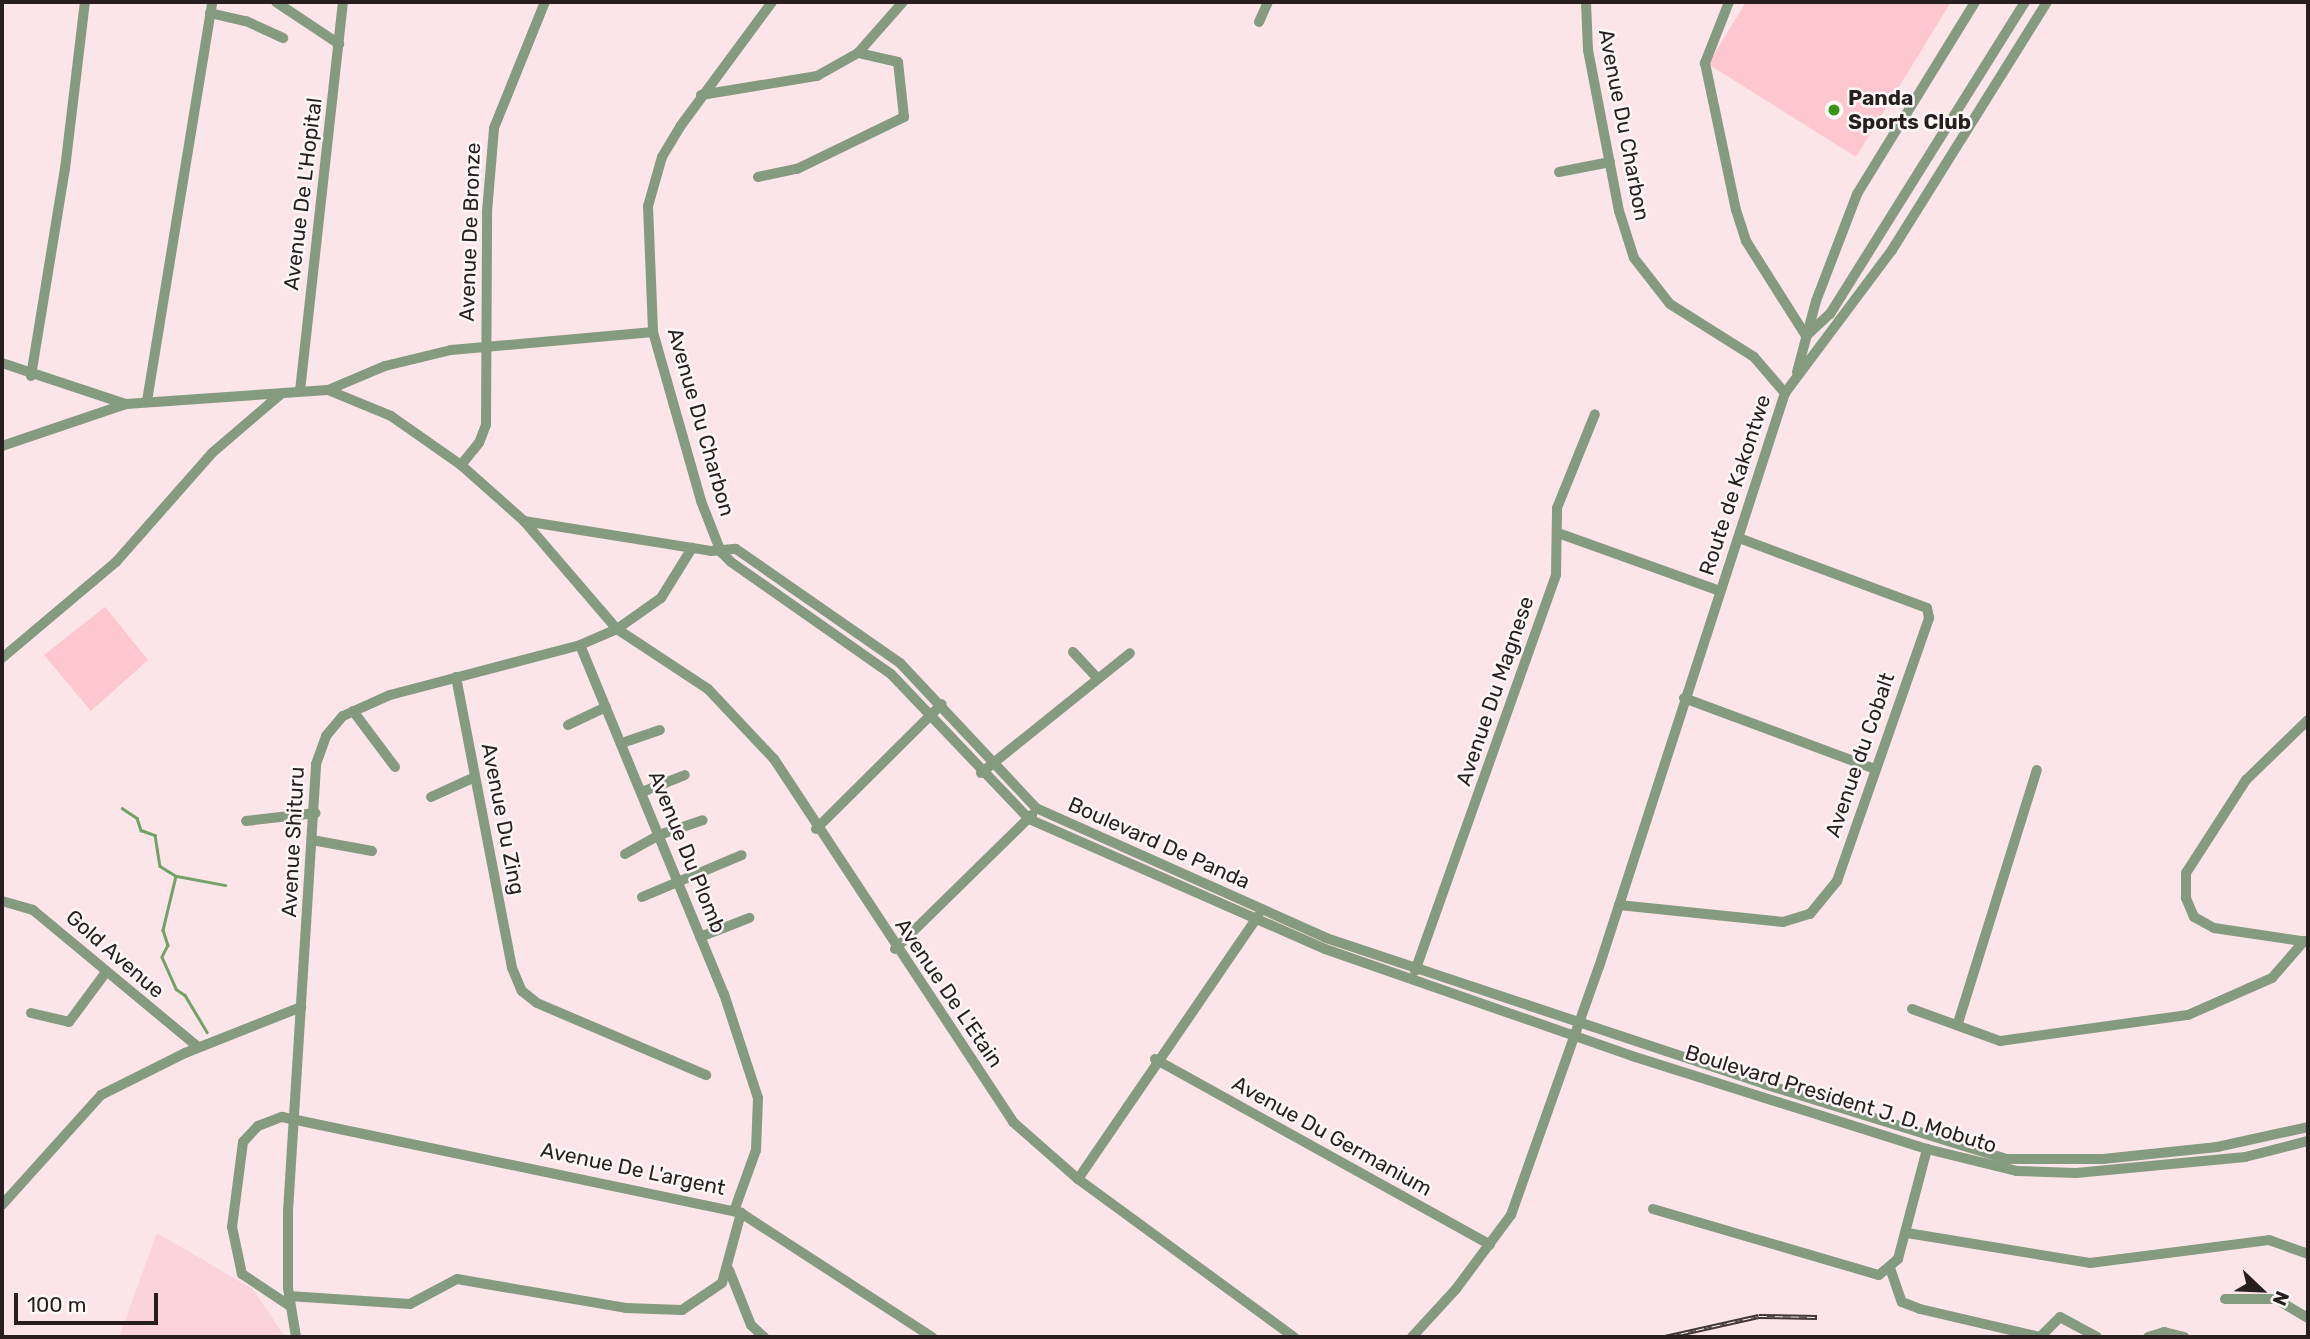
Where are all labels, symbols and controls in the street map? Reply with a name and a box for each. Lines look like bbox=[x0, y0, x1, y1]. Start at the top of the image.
street label: Avenue Du Charbon bbox=[1593, 27, 1655, 223]
place label: Panda Sports Club bbox=[1848, 85, 1971, 135]
street label: Avenue De L'Hopital bbox=[279, 96, 327, 292]
marker: Panda Sports Club bbox=[1826, 102, 1842, 118]
street label: Avenue De Bronze bbox=[454, 142, 486, 322]
street label: Avenue Du Charbon bbox=[662, 325, 740, 519]
street label: Route de Kakontwe bbox=[1694, 392, 1776, 578]
street label: Avenue Du Magnese bbox=[1451, 593, 1539, 789]
street label: Avenue du Cobalt bbox=[1820, 669, 1900, 841]
street label: Avenue Du Zing bbox=[476, 741, 530, 897]
street label: Avenue Shituru bbox=[276, 766, 310, 918]
street label: Avenue Du Plomb bbox=[643, 767, 731, 937]
street label: Boulevard De Panda bbox=[1064, 792, 1254, 894]
street label: Gold Avenue bbox=[60, 904, 170, 1004]
street label: Avenue De L'Etain bbox=[890, 914, 1008, 1072]
street label: Boulevard President J. D. Mobuto bbox=[1682, 1040, 2000, 1158]
street label: Avenue Du Germanium bbox=[1228, 1071, 1436, 1201]
street label: Avenue De L'argent bbox=[538, 1137, 728, 1201]
north arrow bbox=[2226, 1255, 2296, 1325]
scale bar bbox=[18, 1280, 161, 1324]
text: N bbox=[2268, 1288, 2294, 1309]
text: 100 m bbox=[27, 1292, 86, 1317]

